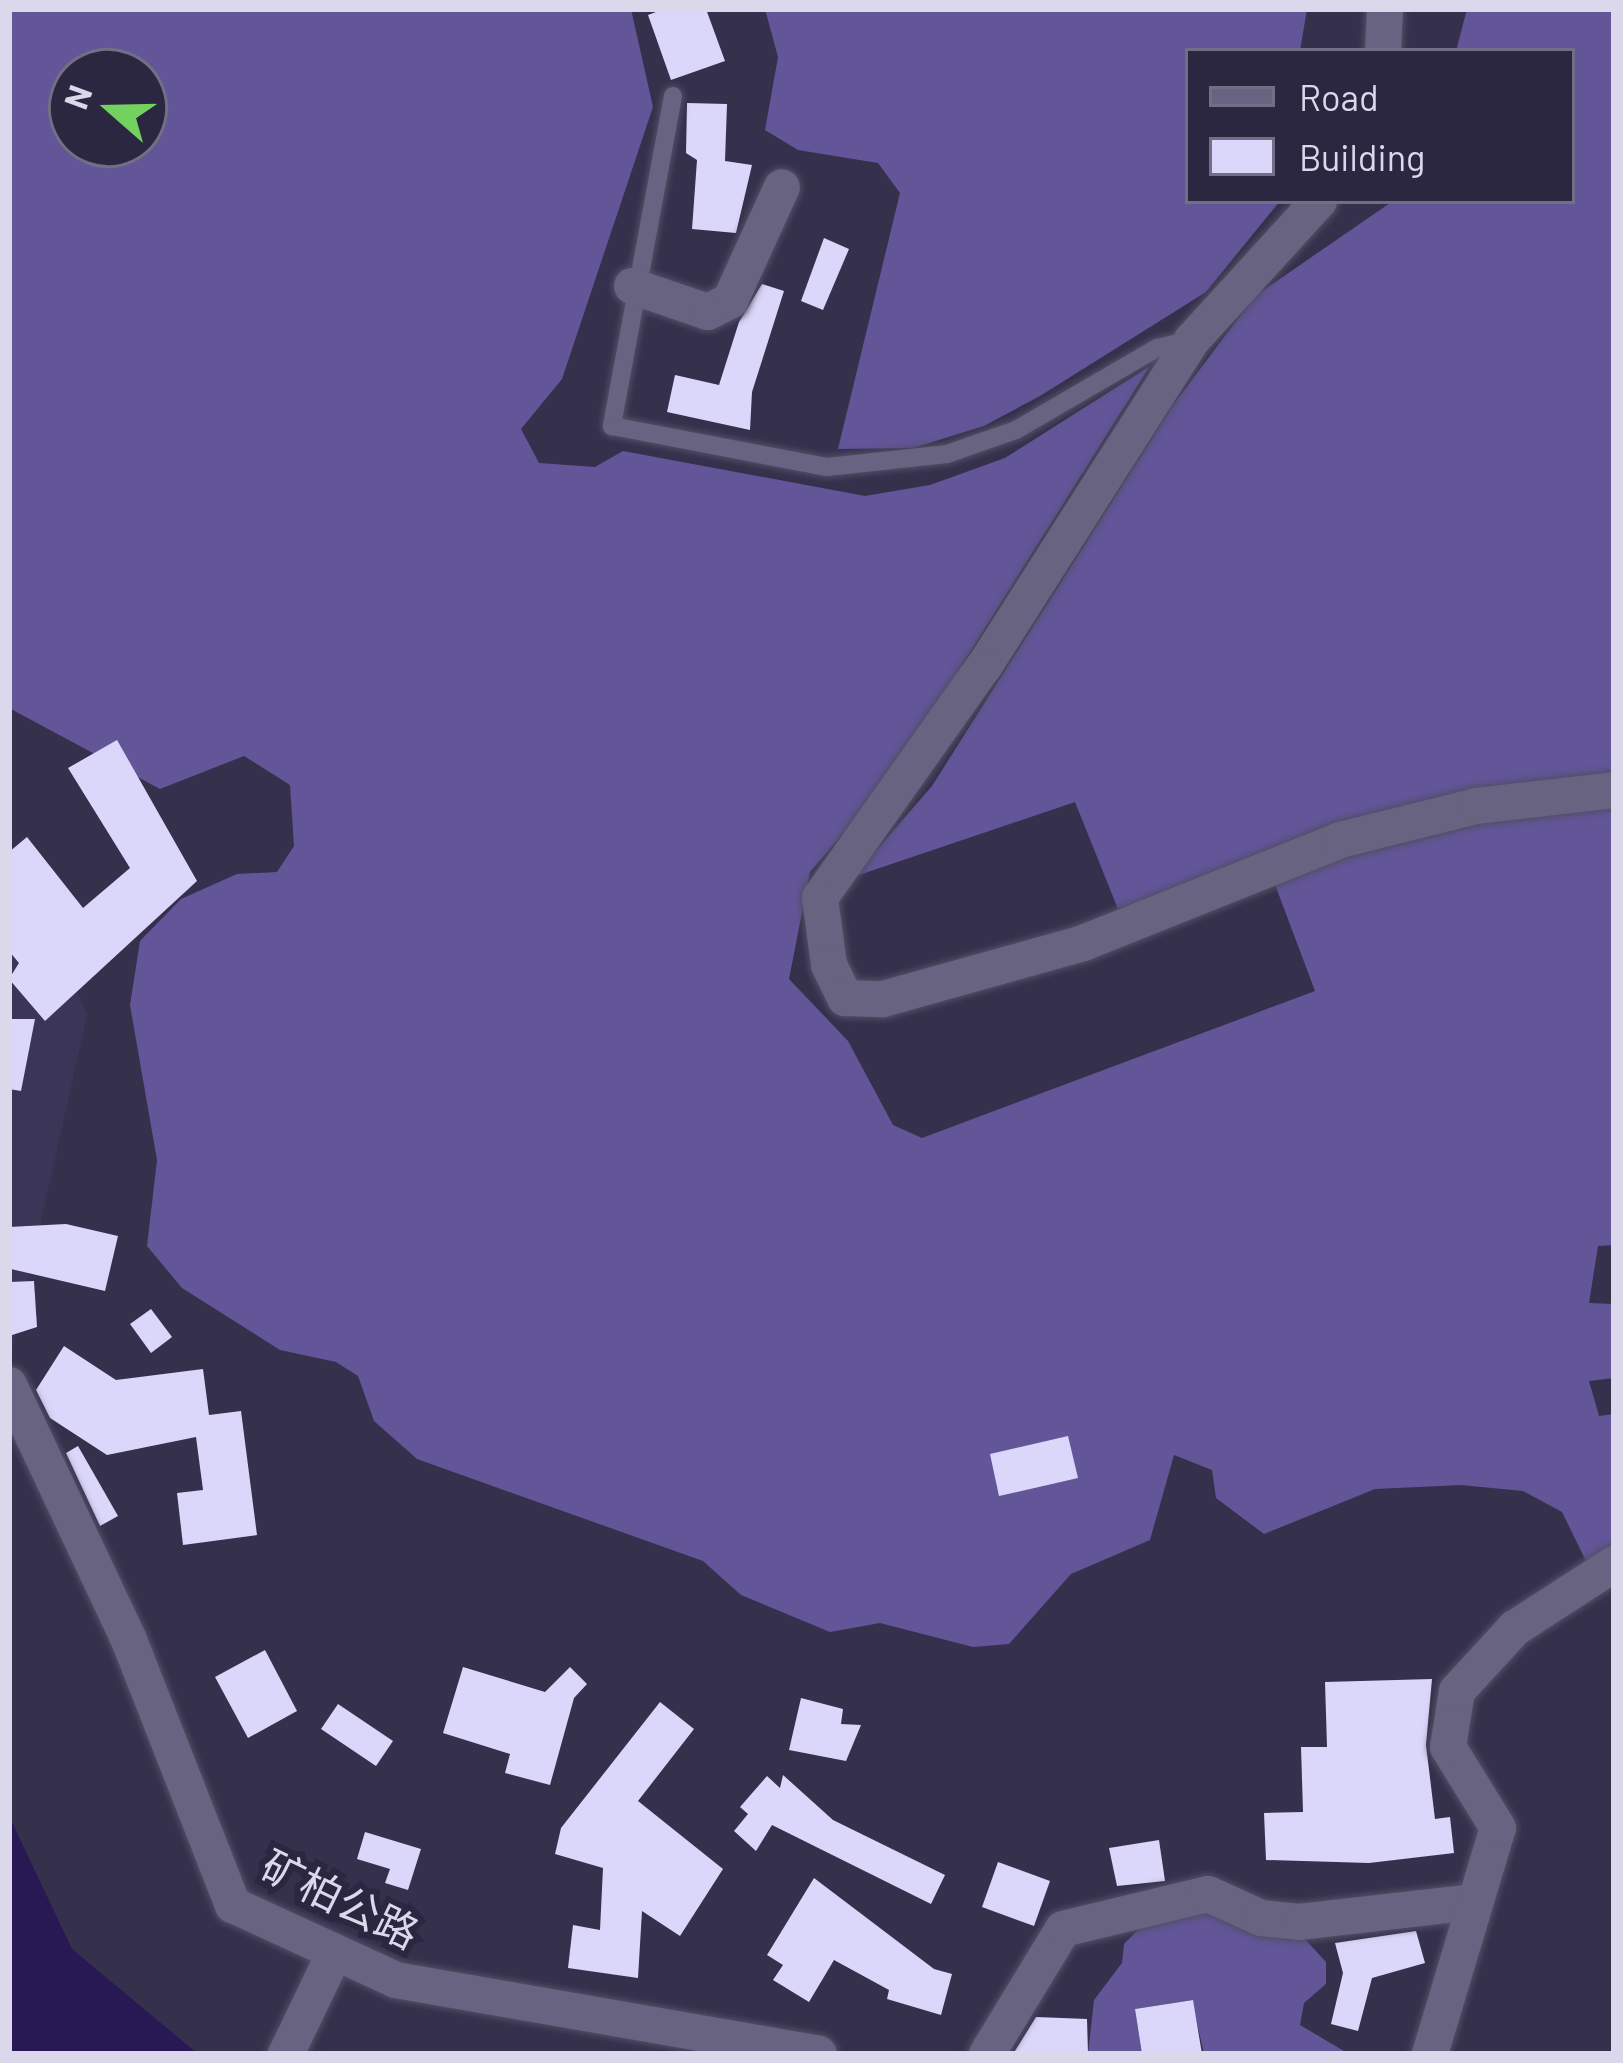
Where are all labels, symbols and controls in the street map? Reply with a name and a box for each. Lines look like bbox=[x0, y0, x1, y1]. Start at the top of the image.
north arrow bbox=[48, 48, 168, 168]
legend bbox=[1185, 48, 1575, 204]
text: Road bbox=[1299, 75, 1379, 118]
text: N bbox=[54, 80, 100, 114]
text: Building bbox=[1299, 135, 1425, 178]
street label: 矿柏公路 bbox=[254, 1839, 428, 1957]

